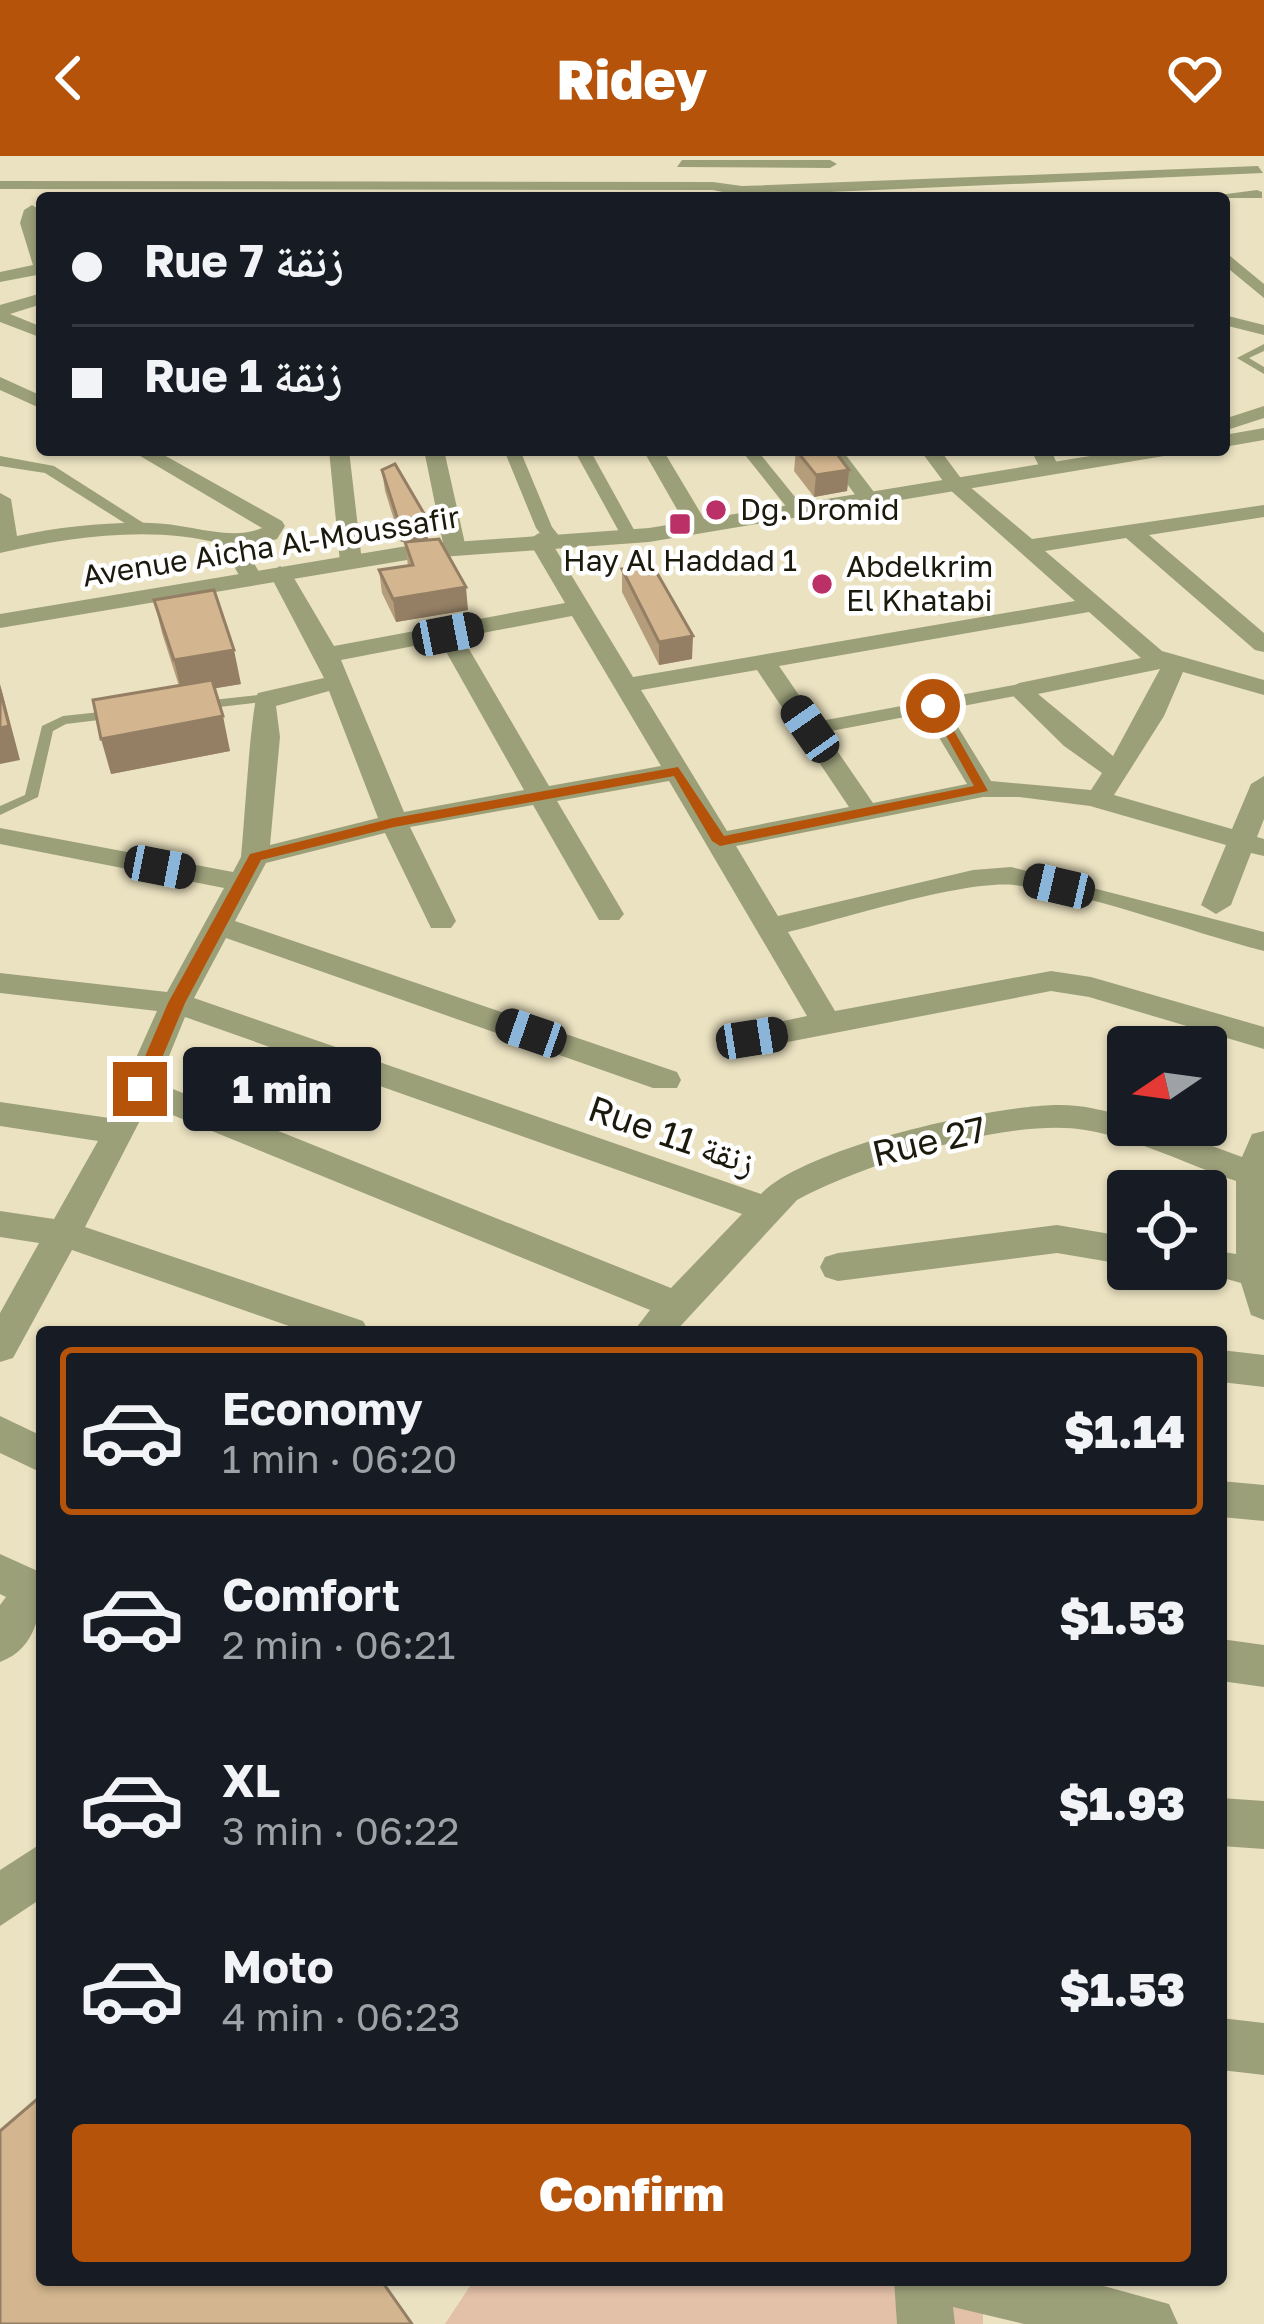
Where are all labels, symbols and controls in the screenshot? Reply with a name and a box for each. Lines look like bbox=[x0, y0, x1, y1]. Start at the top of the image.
icon: back bbox=[36, 45, 102, 111]
icon: heart bbox=[1162, 45, 1228, 111]
text: Ridey bbox=[557, 46, 707, 111]
text: Rue 7 زنقة bbox=[144, 233, 344, 287]
text: Rue 1 زنقة bbox=[144, 348, 342, 402]
place label: Dg. Dromid bbox=[740, 491, 899, 527]
marker: Dg. Dromid bbox=[703, 497, 729, 523]
street label: Avenue Aicha Al-Moussafir bbox=[80, 498, 462, 594]
marker: Hay Al Haddad 1 bbox=[667, 511, 693, 537]
place label: Hay Al Haddad 1 bbox=[563, 542, 797, 578]
place label: Abdelkrim El Khatabi bbox=[846, 548, 993, 618]
marker: Abdelkrim El Khatabi bbox=[809, 571, 835, 597]
car bbox=[409, 609, 487, 659]
route start bbox=[906, 679, 960, 733]
car bbox=[775, 689, 845, 769]
car bbox=[121, 842, 199, 892]
car bbox=[1020, 860, 1098, 912]
car bbox=[491, 1004, 571, 1062]
car bbox=[714, 1015, 790, 1061]
north arrow bbox=[1107, 1026, 1227, 1146]
map controls bbox=[1107, 1026, 1227, 1290]
callout: 1 min bbox=[182, 1047, 380, 1131]
route end bbox=[113, 1062, 167, 1116]
text: 1 min bbox=[232, 1065, 332, 1112]
street label: Rue 11 زنقة bbox=[583, 1086, 761, 1183]
street label: Rue 27 bbox=[868, 1107, 990, 1174]
button: locate bbox=[1107, 1170, 1227, 1290]
icon: car bbox=[78, 1377, 186, 1485]
text: Economy bbox=[222, 1381, 423, 1435]
text: $1.14 bbox=[1064, 1404, 1185, 1458]
text: 1 min · 06:20 bbox=[222, 1435, 457, 1482]
icon: car bbox=[78, 1563, 186, 1671]
text: Comfort bbox=[222, 1567, 400, 1621]
text: $1.53 bbox=[1060, 1590, 1185, 1644]
text: 2 min · 06:21 bbox=[222, 1621, 456, 1668]
icon: car bbox=[78, 1749, 186, 1857]
text: XL bbox=[222, 1753, 280, 1807]
text: $1.93 bbox=[1059, 1776, 1185, 1830]
text: 3 min · 06:22 bbox=[222, 1807, 459, 1854]
icon: car bbox=[78, 1935, 186, 2043]
text: Moto bbox=[222, 1939, 334, 1993]
text: $1.53 bbox=[1060, 1962, 1185, 2016]
text: 4 min · 06:23 bbox=[222, 1993, 461, 2040]
button: Confirm bbox=[72, 2124, 1191, 2262]

